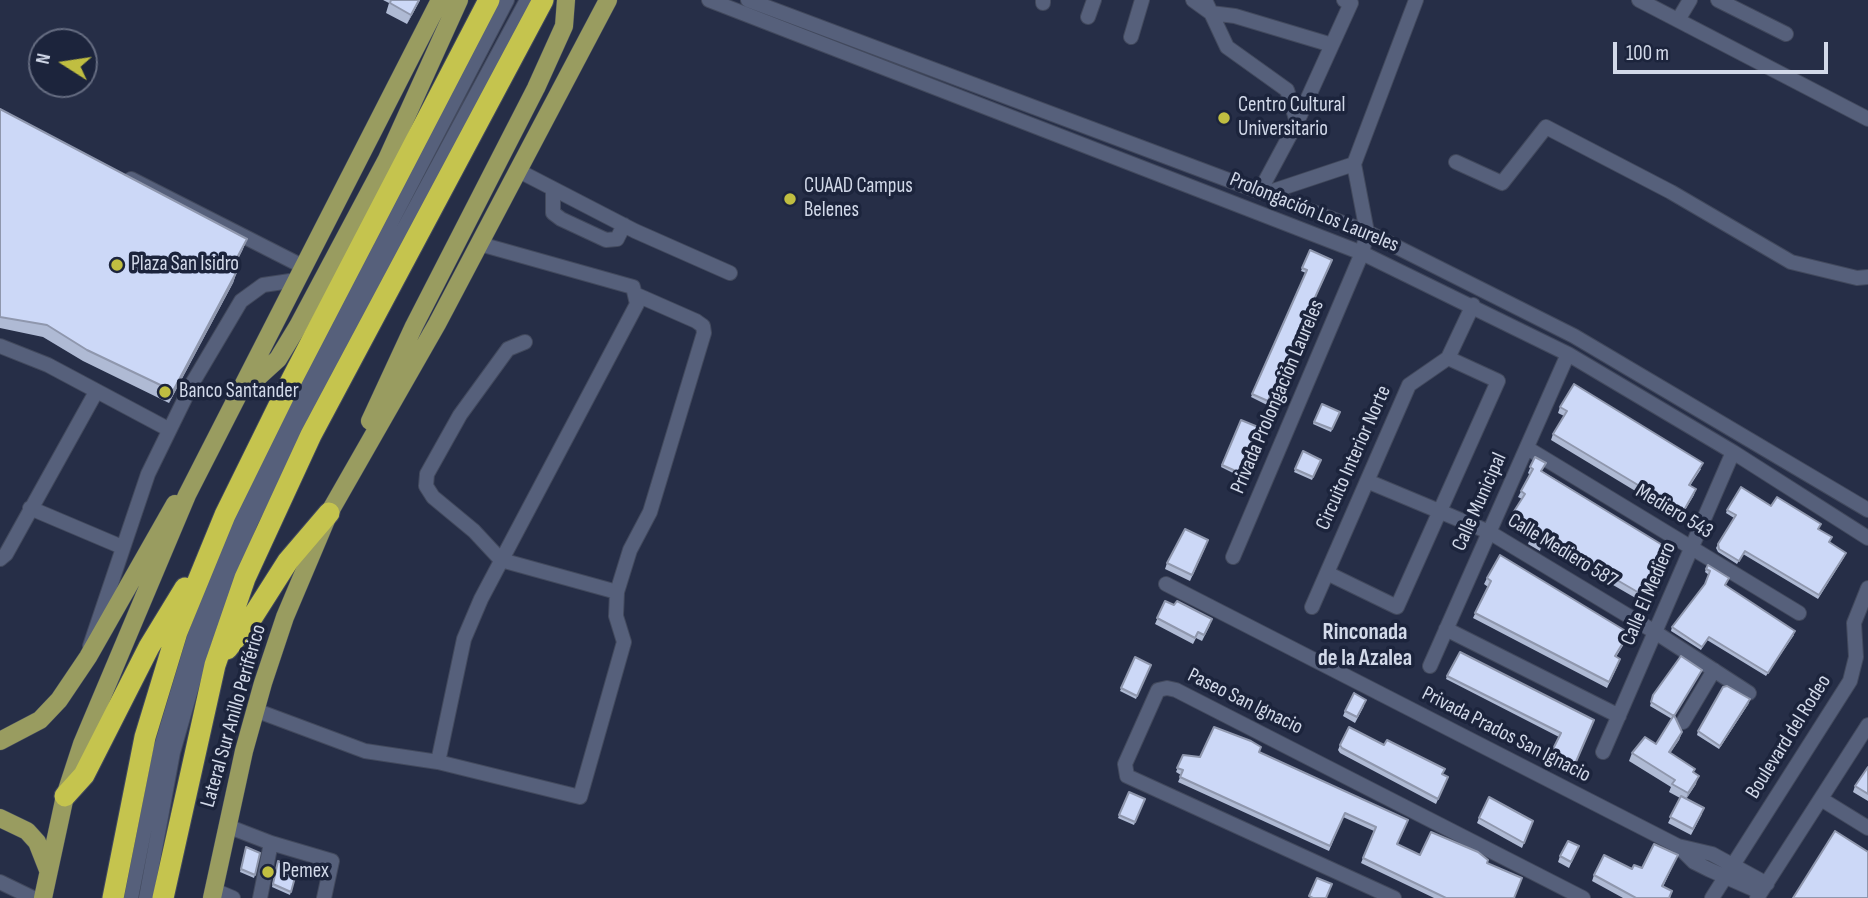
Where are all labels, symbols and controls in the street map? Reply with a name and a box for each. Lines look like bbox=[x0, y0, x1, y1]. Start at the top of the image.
north arrow bbox=[28, 28, 98, 98]
scale bar bbox=[1616, 28, 1831, 72]
text: 100 m bbox=[1626, 41, 1669, 66]
text: N bbox=[32, 52, 56, 66]
place label: Centro Cultural Universitario bbox=[1238, 93, 1345, 143]
marker: Centro Cultural Universitario bbox=[1216, 110, 1232, 126]
street label: Prolongación Los Laureles bbox=[1226, 168, 1402, 258]
place label: CUAAD Campus Belenes bbox=[804, 174, 913, 224]
marker: CUAAD Campus Belenes bbox=[782, 191, 798, 207]
place label: Plaza San Isidro bbox=[131, 252, 239, 278]
marker: Plaza San Isidro bbox=[109, 257, 125, 273]
street label: Privada Prolongación Laureles bbox=[1226, 296, 1330, 498]
place label: Banco Santander bbox=[179, 379, 299, 405]
street label: Circuito Interior Norte bbox=[1311, 382, 1397, 534]
marker: Banco Santander bbox=[157, 384, 173, 400]
street label: Calle Municipal bbox=[1447, 449, 1513, 555]
street label: Mediero 543 bbox=[1631, 479, 1717, 545]
street label: Calle Mediero 587 bbox=[1503, 508, 1621, 594]
street label: Calle El Mediero bbox=[1616, 539, 1682, 649]
district label: Rinconada de la Azalea bbox=[1318, 619, 1412, 673]
street label: Lateral Sur Anillo Periférico bbox=[196, 622, 272, 810]
street label: Paseo San Ignacio bbox=[1183, 663, 1307, 741]
street label: Boulevard del Rodeo bbox=[1741, 670, 1837, 804]
street label: Privada Prados San Ignacio bbox=[1417, 682, 1595, 788]
place label: Pemex bbox=[282, 859, 329, 885]
marker: Pemex bbox=[260, 864, 276, 880]

